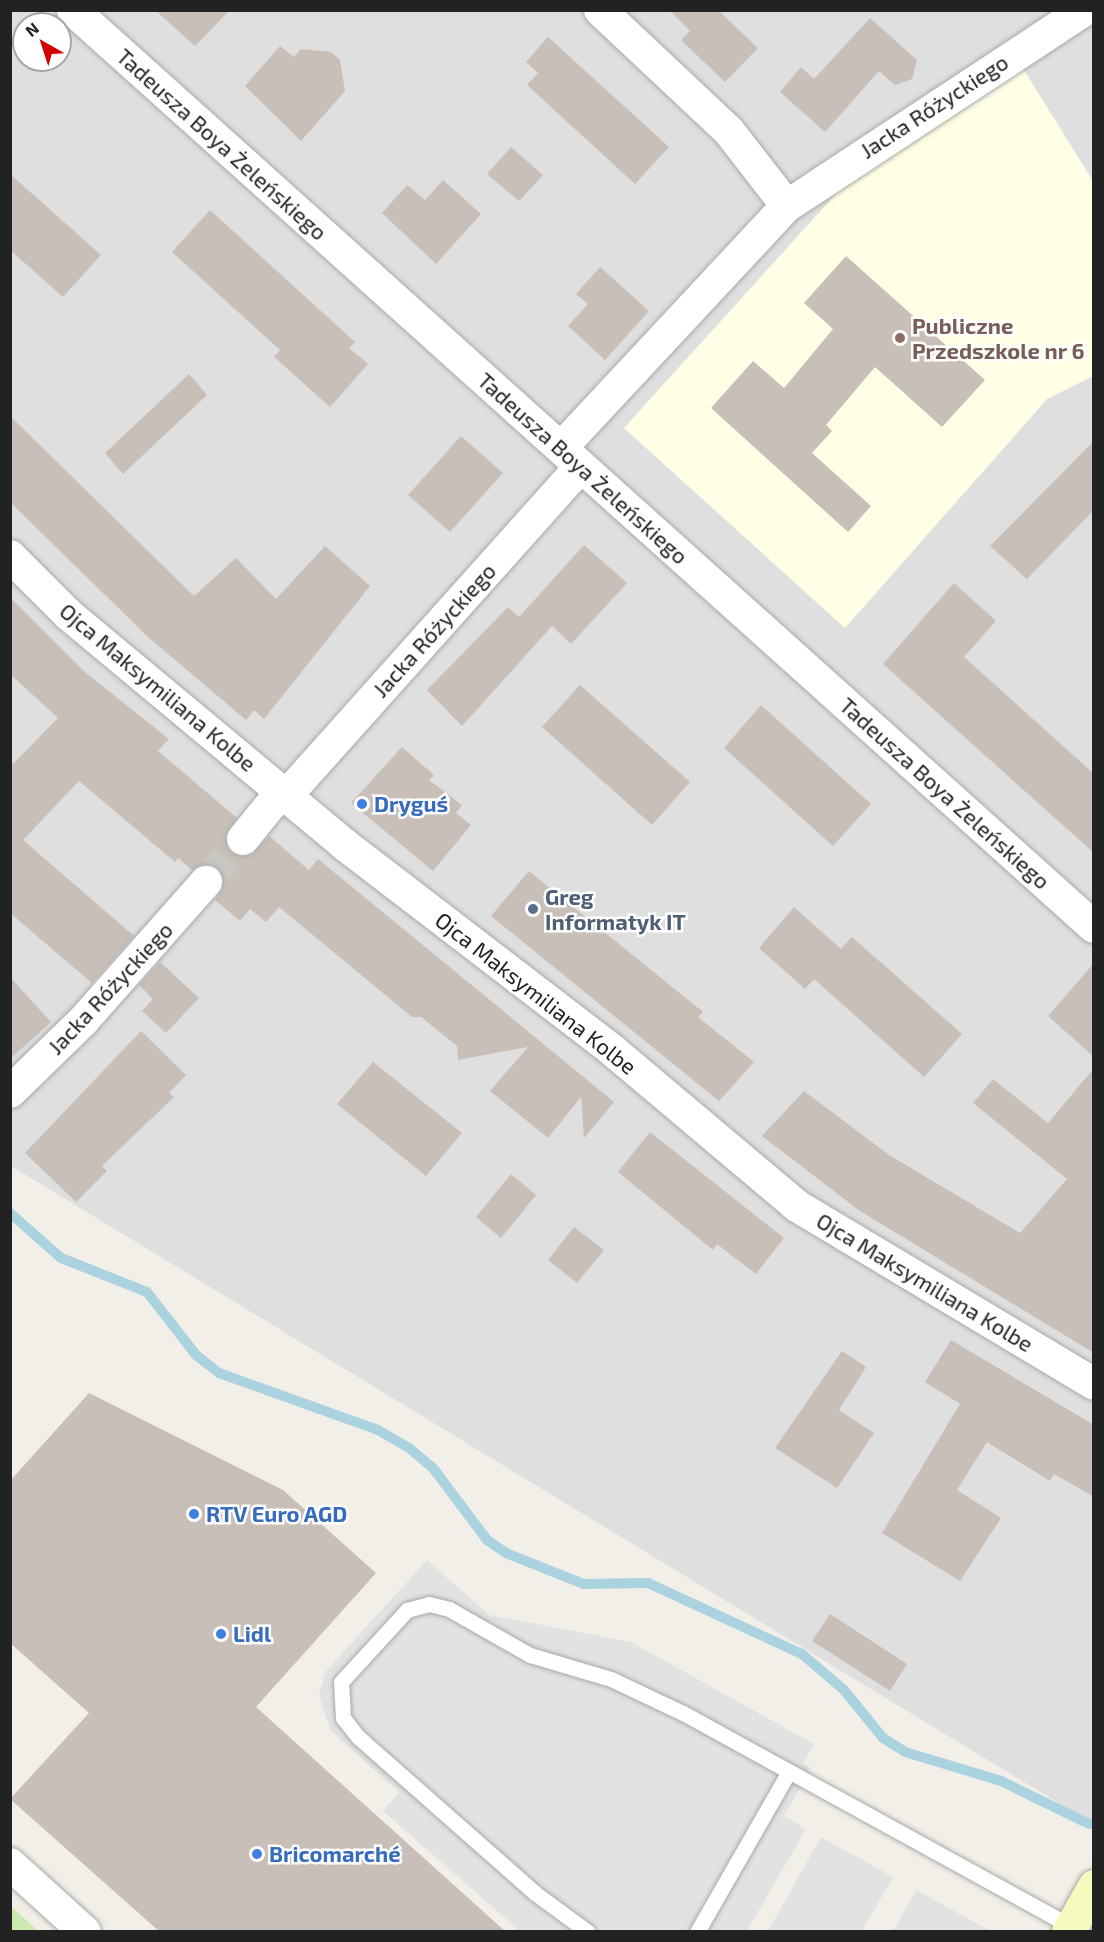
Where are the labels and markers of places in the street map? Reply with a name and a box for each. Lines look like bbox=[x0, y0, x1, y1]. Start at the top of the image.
place label: Publiczne Przedszkole nr 6 bbox=[912, 312, 1085, 364]
marker: Publiczne Przedszkole nr 6 bbox=[893, 331, 907, 345]
place label: Dryguś bbox=[374, 791, 448, 817]
marker: Dryguś bbox=[355, 797, 369, 811]
place label: Greg Informatyk IT bbox=[545, 883, 686, 934]
marker: Greg Informatyk IT bbox=[526, 902, 540, 916]
place label: RTV Euro AGD bbox=[206, 1501, 348, 1527]
marker: RTV Euro AGD bbox=[187, 1507, 201, 1521]
place label: Lidl bbox=[233, 1621, 271, 1647]
marker: Lidl bbox=[214, 1627, 228, 1641]
place label: Bricomarché bbox=[269, 1841, 401, 1867]
marker: Bricomarché bbox=[250, 1847, 264, 1861]

